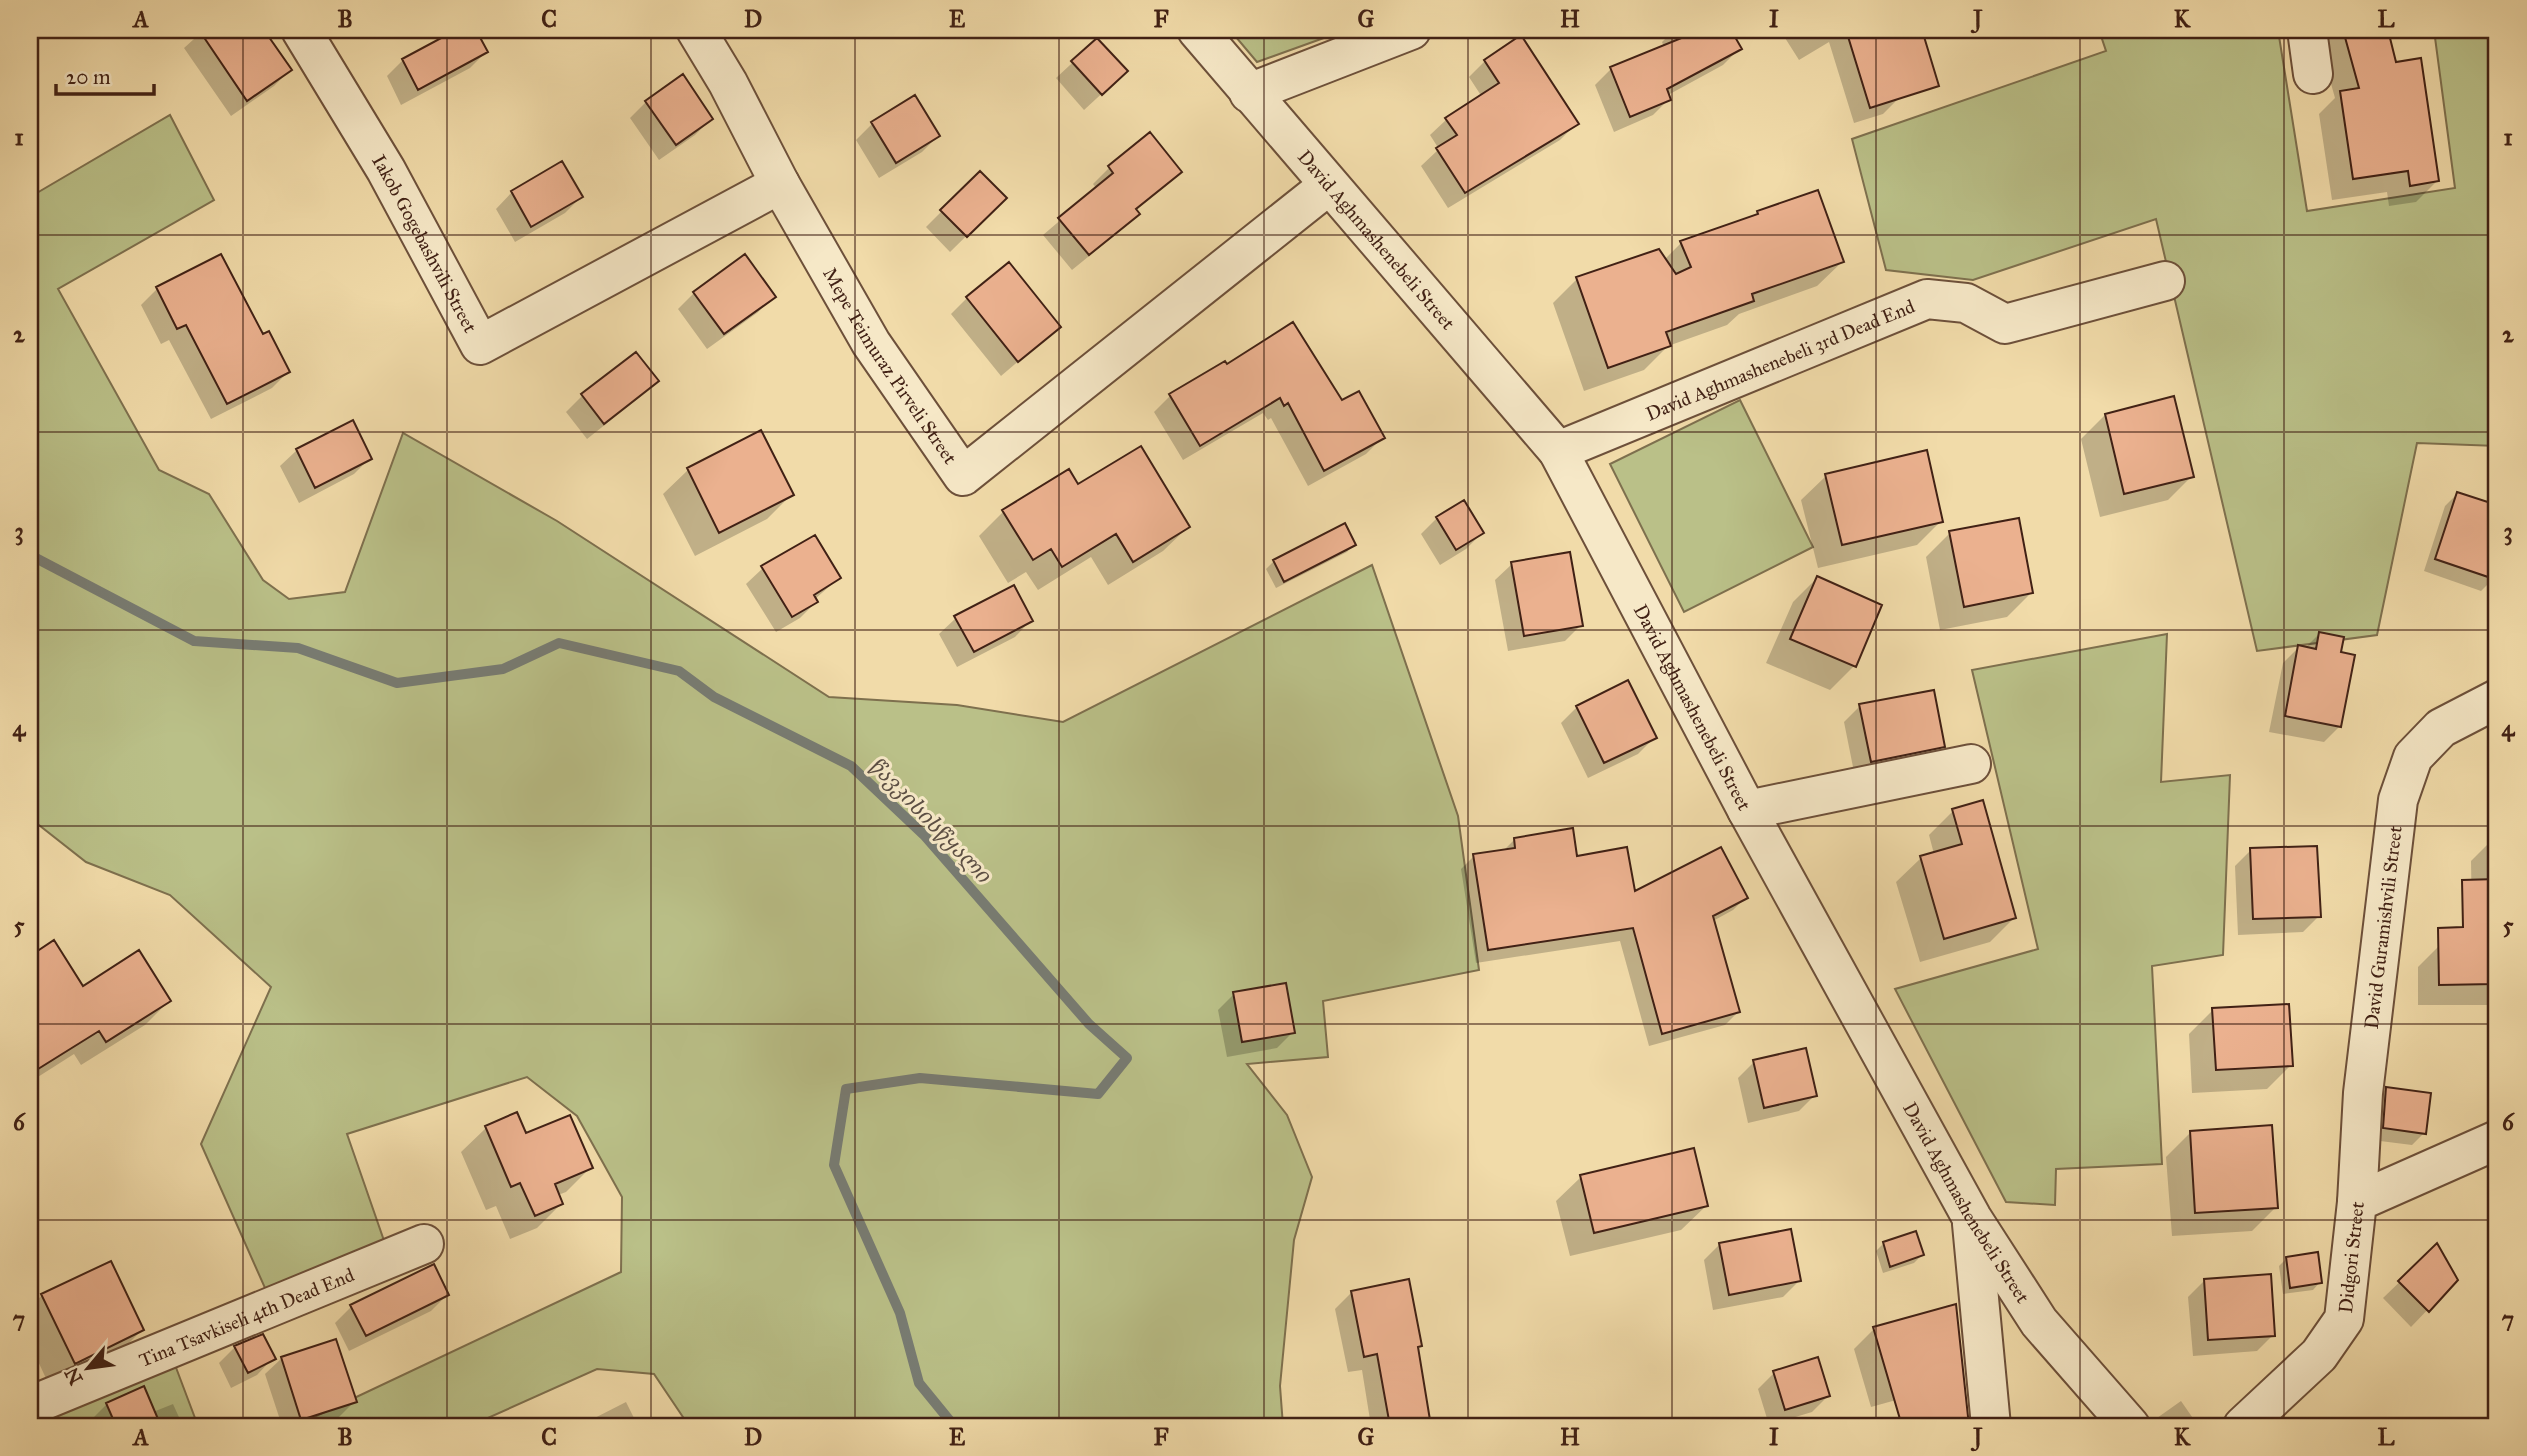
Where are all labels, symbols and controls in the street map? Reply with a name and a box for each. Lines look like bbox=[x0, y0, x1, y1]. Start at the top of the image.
text: A bbox=[131, 5, 149, 33]
text: B bbox=[337, 5, 353, 33]
text: C bbox=[541, 5, 557, 33]
text: D bbox=[744, 5, 762, 33]
text: E bbox=[949, 5, 966, 33]
text: F bbox=[1153, 5, 1169, 33]
text: G bbox=[1358, 5, 1375, 33]
text: H bbox=[1560, 5, 1580, 33]
text: I bbox=[1769, 5, 1779, 33]
text: J bbox=[1970, 5, 1983, 34]
text: K bbox=[2174, 5, 2192, 33]
text: L bbox=[2378, 5, 2396, 33]
scale bar bbox=[56, 52, 154, 96]
text: 20 m bbox=[66, 64, 111, 90]
text: 1 bbox=[14, 123, 24, 151]
text: 1 bbox=[2503, 123, 2513, 151]
street label: David Aghmashenebeli Street bbox=[1293, 145, 1460, 334]
street label: Iakob Gogebashvili Street bbox=[368, 150, 483, 337]
street label: Mepe Teimuraz Pirveli Street bbox=[819, 263, 963, 468]
street label: David Aghmashenebeli 3rd Dead End bbox=[1642, 294, 1918, 425]
text: 2 bbox=[13, 320, 25, 348]
text: 2 bbox=[2502, 320, 2514, 348]
text: 3 bbox=[14, 517, 24, 546]
text: 3 bbox=[2503, 517, 2513, 546]
street label: David Aghmashenebeli Street bbox=[1629, 600, 1757, 814]
text: 4 bbox=[13, 714, 27, 742]
text: 4 bbox=[2502, 714, 2516, 742]
water label: წავკისისწყალი bbox=[864, 752, 997, 889]
street label: David Guramishvili Street bbox=[2359, 824, 2406, 1030]
text: 5 bbox=[14, 911, 25, 939]
text: 5 bbox=[2503, 911, 2514, 939]
street label: David Aghmashenebeli Street bbox=[1899, 1098, 2035, 1307]
text: 6 bbox=[13, 1108, 26, 1136]
text: 6 bbox=[2502, 1108, 2515, 1136]
street label: Didgori Street bbox=[2333, 1200, 2369, 1314]
street label: Tina Tsavkiseli 4th Dead End bbox=[135, 1262, 358, 1371]
text: 7 bbox=[13, 1305, 25, 1333]
text: 7 bbox=[2502, 1305, 2514, 1333]
north arrow bbox=[52, 1334, 122, 1404]
text: N bbox=[60, 1363, 88, 1389]
text: A bbox=[131, 1423, 149, 1451]
text: B bbox=[337, 1423, 353, 1451]
text: C bbox=[541, 1423, 557, 1451]
text: D bbox=[744, 1423, 762, 1451]
text: E bbox=[949, 1423, 966, 1451]
text: F bbox=[1153, 1423, 1169, 1451]
text: G bbox=[1358, 1423, 1375, 1451]
text: H bbox=[1560, 1423, 1580, 1451]
text: I bbox=[1769, 1423, 1779, 1451]
text: J bbox=[1970, 1423, 1983, 1452]
text: K bbox=[2174, 1423, 2192, 1451]
text: L bbox=[2378, 1423, 2396, 1451]

